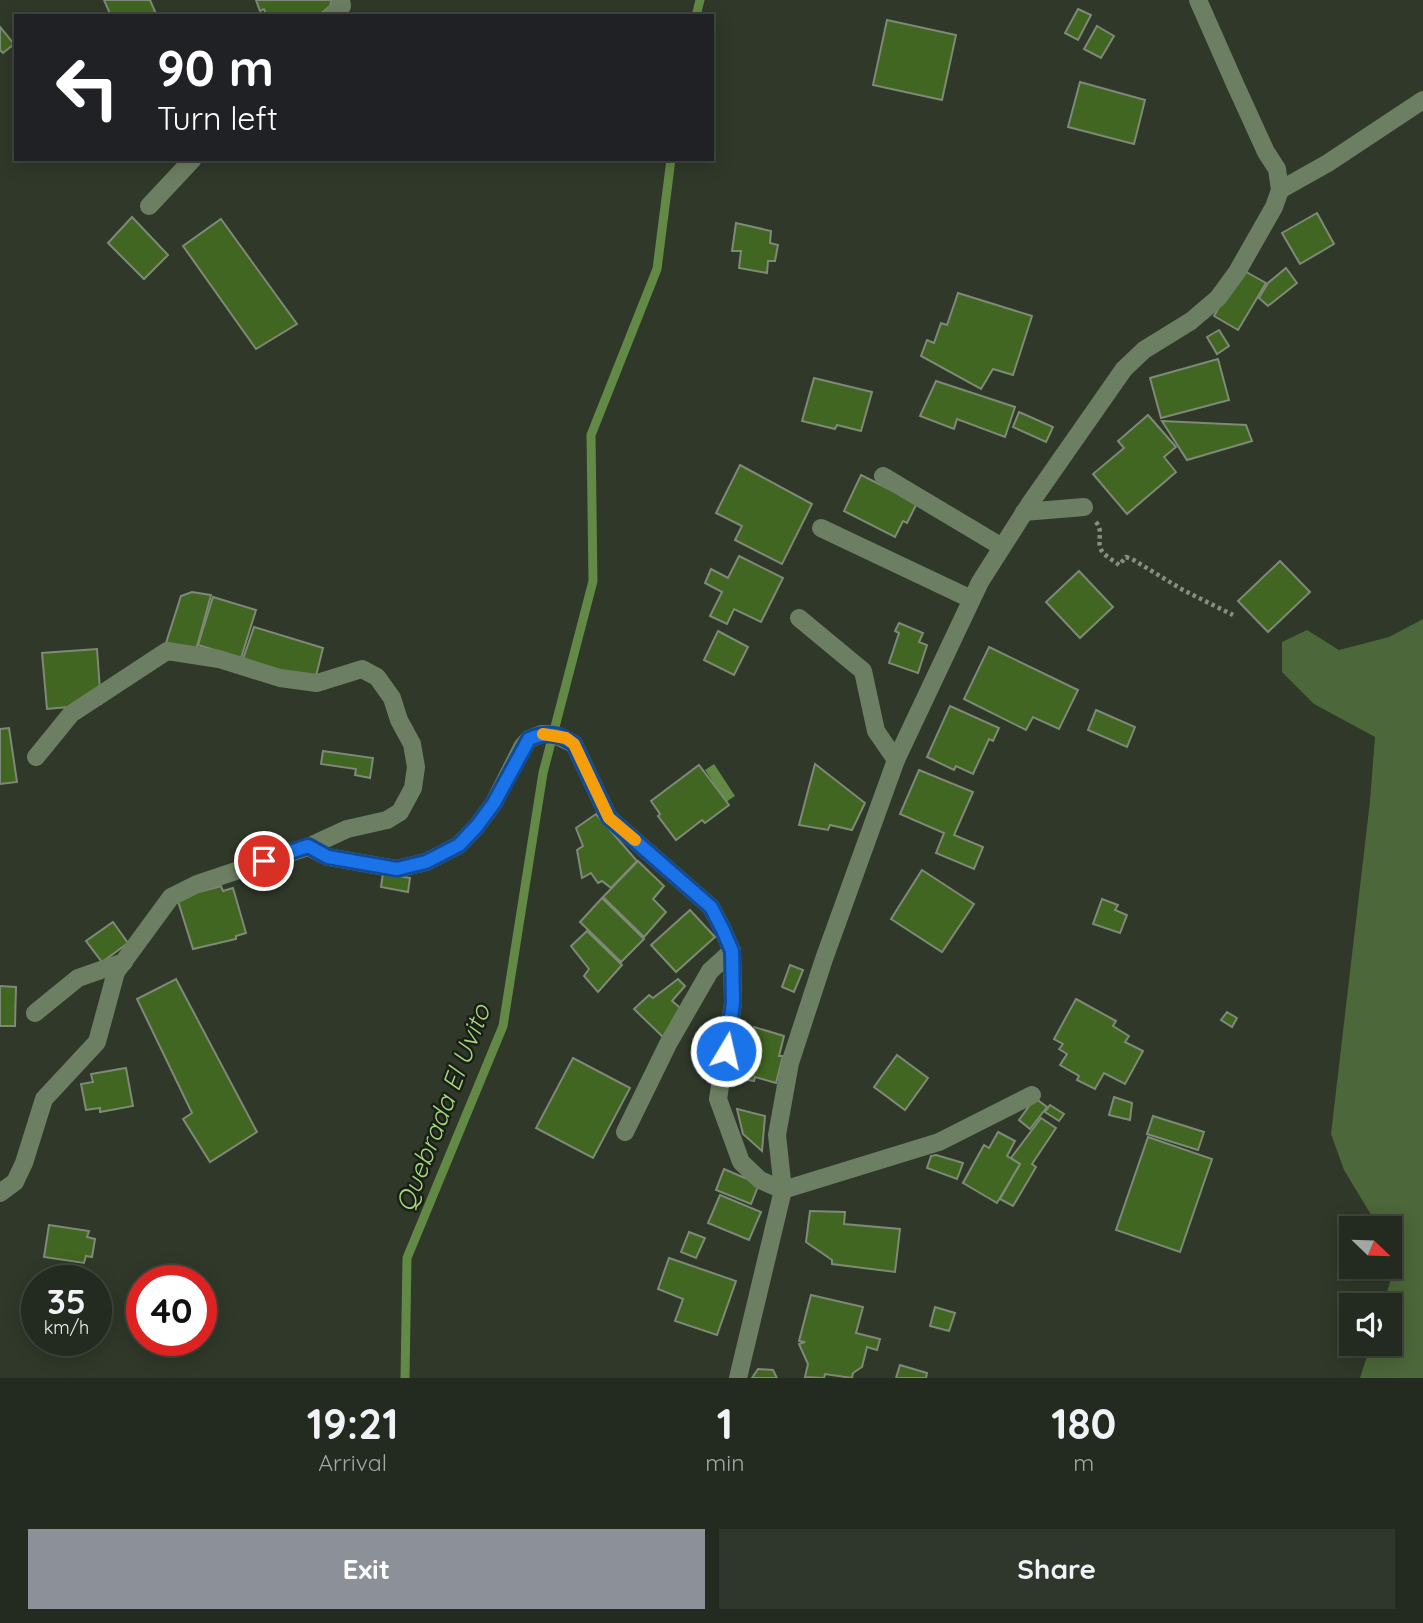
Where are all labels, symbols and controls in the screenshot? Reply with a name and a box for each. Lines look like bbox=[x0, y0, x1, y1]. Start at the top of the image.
text: 90 m bbox=[157, 37, 274, 98]
icon: left bbox=[42, 42, 133, 133]
text: Turn left bbox=[157, 98, 278, 138]
pin bbox=[234, 831, 294, 891]
icon: arrive bbox=[245, 842, 283, 880]
water label: Quebrada El Uvito bbox=[388, 998, 498, 1216]
position arrow bbox=[689, 1014, 763, 1088]
north arrow bbox=[1339, 1216, 1402, 1279]
map controls bbox=[1339, 1216, 1402, 1356]
speed limit sign: 40 bbox=[126, 1265, 217, 1356]
text: 35 bbox=[47, 1279, 86, 1323]
button: sound bbox=[1339, 1293, 1402, 1356]
text: km/h bbox=[44, 1316, 89, 1339]
text: 19:21 bbox=[307, 1397, 399, 1450]
text: 1 bbox=[717, 1397, 733, 1450]
text: 180 bbox=[1051, 1397, 1116, 1450]
text: Arrival bbox=[318, 1448, 387, 1477]
text: min bbox=[705, 1448, 744, 1477]
text: m bbox=[1073, 1448, 1094, 1477]
button: Exit bbox=[28, 1529, 705, 1609]
button: Share bbox=[719, 1529, 1395, 1609]

